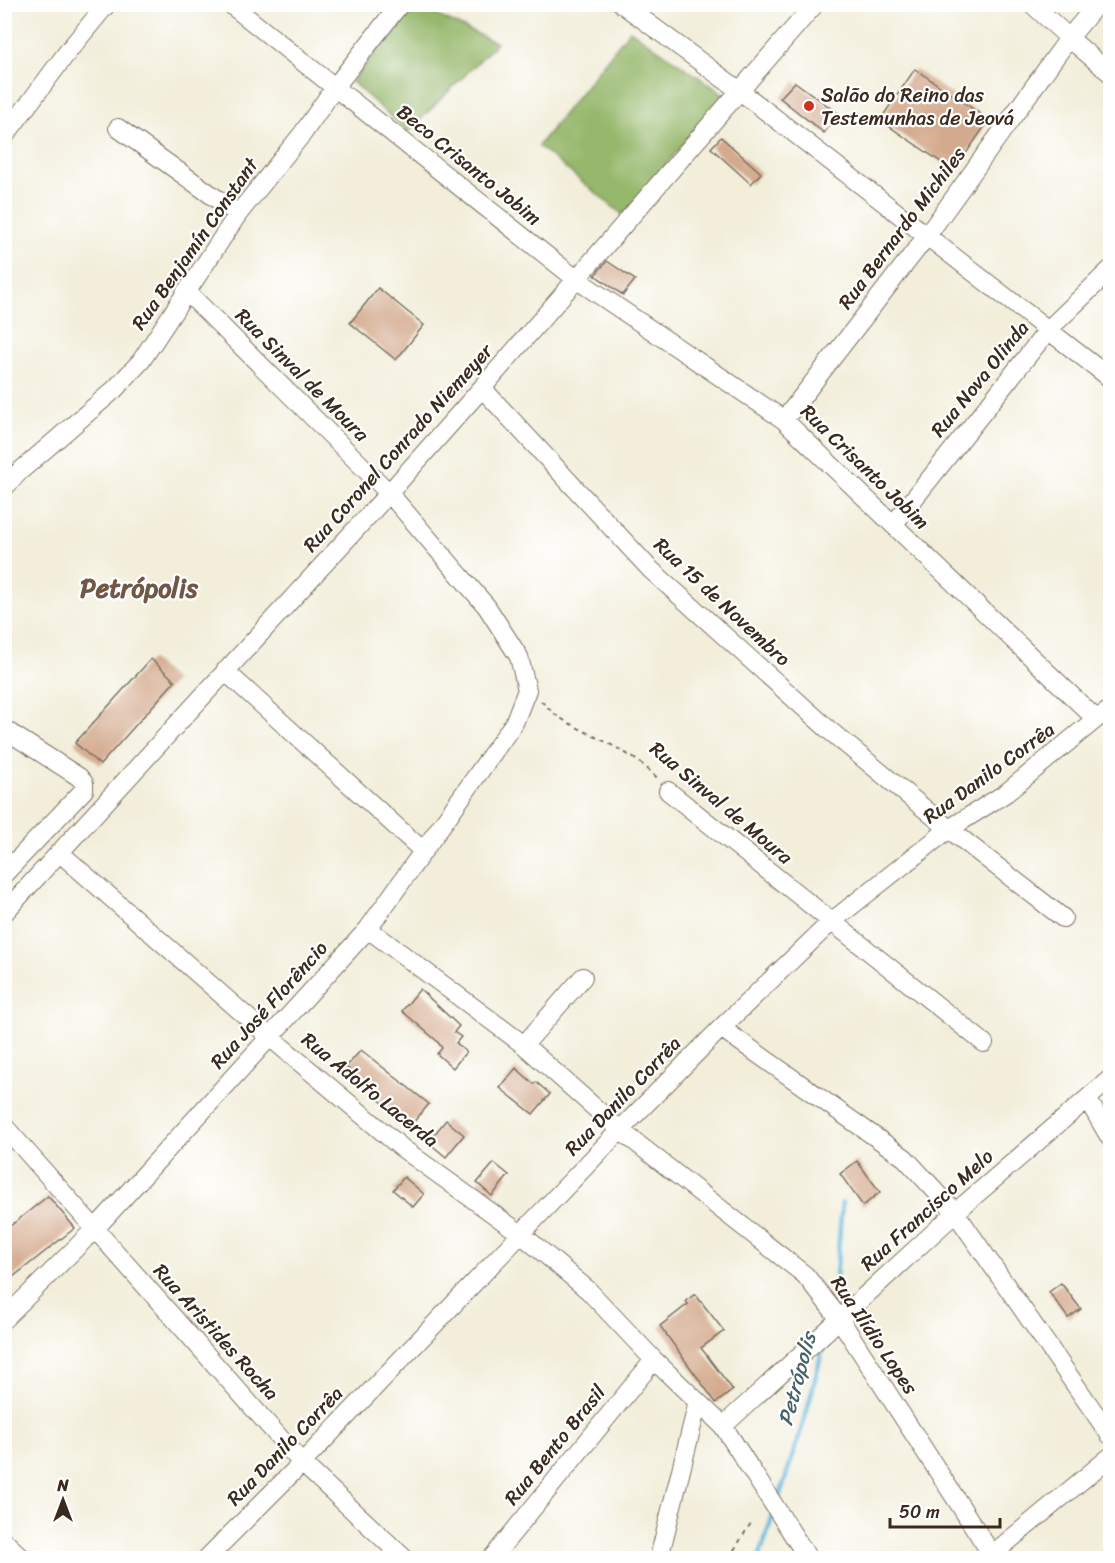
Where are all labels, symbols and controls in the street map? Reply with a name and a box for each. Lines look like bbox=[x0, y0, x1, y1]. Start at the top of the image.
place label: Salão do Reino das Testemunhas de Jeová bbox=[821, 78, 1014, 136]
street label: Beco Crisanto Jobim bbox=[389, 95, 549, 235]
marker: Salão do Reino das Testemunhas de Jeová bbox=[802, 99, 816, 113]
street label: Rua Bernardo Michiles bbox=[829, 138, 976, 317]
street label: Rua Benjamín Constant bbox=[122, 150, 268, 338]
street label: Rua Sinval de Moura bbox=[227, 300, 378, 451]
street label: Rua Nova Olinda bbox=[922, 313, 1038, 445]
street label: Rua Coronel Conrado Niemeyer bbox=[294, 335, 502, 561]
street label: Rua Crisanto Jobim bbox=[792, 396, 938, 538]
street label: Rua 15 de Novembro bbox=[645, 529, 799, 675]
district label: Petrópolis bbox=[80, 565, 199, 611]
street label: Rua Danilo Corrêa bbox=[915, 713, 1063, 833]
street label: Rua Sinval de Moura bbox=[641, 732, 801, 874]
street label: Rua José Florêncio bbox=[201, 932, 337, 1077]
street label: Rua Adolfo Lacerda bbox=[293, 1023, 447, 1157]
street label: Rua Danilo Corrêa bbox=[556, 1028, 690, 1164]
street label: Rua Francisco Melo bbox=[852, 1140, 1002, 1280]
street label: Rua Aristides Rocha bbox=[144, 1255, 288, 1409]
street label: Rua Ilídio Lopes bbox=[821, 1268, 927, 1402]
water label: Petrópolis bbox=[766, 1326, 828, 1430]
street label: Rua Bento Brasil bbox=[495, 1376, 616, 1513]
street label: Rua Danilo Corrêa bbox=[218, 1378, 352, 1514]
north arrow bbox=[33, 1470, 93, 1530]
text: N bbox=[56, 1471, 69, 1500]
scale bar bbox=[890, 1491, 1000, 1529]
text: 50 m bbox=[899, 1496, 940, 1528]

